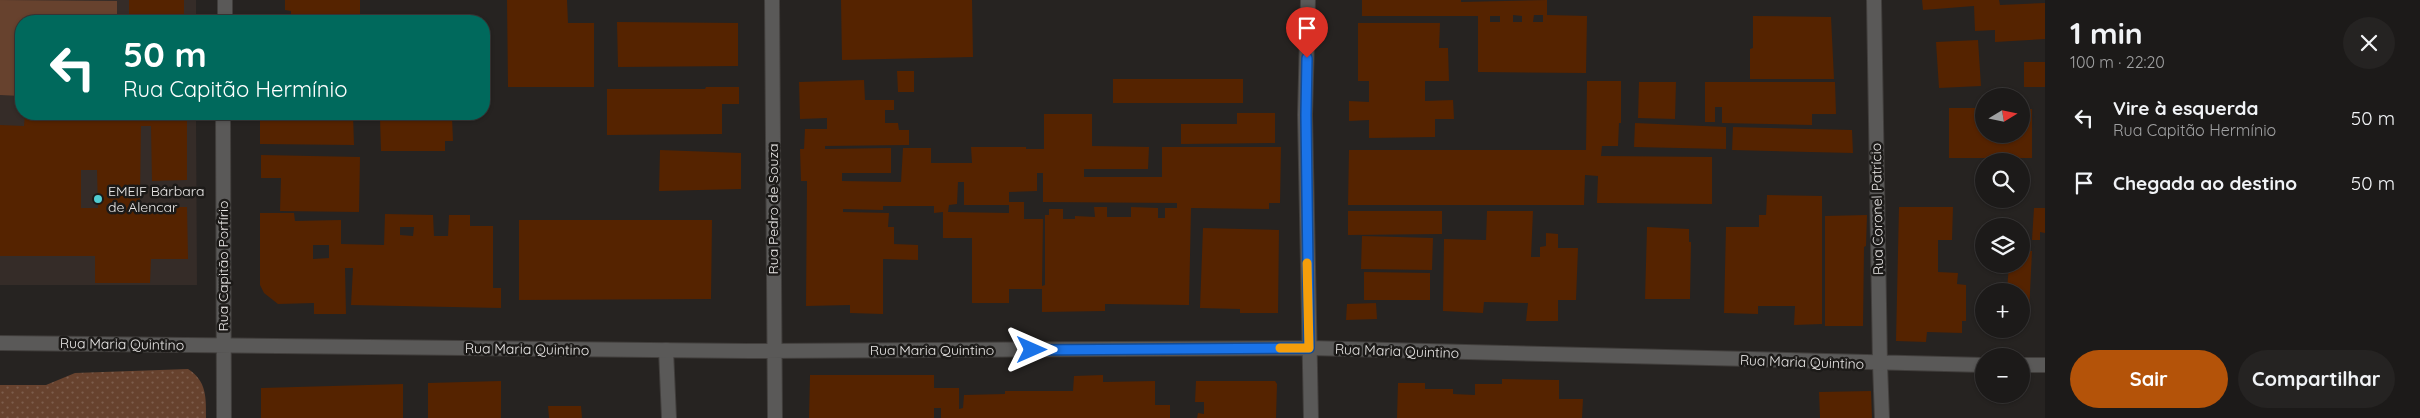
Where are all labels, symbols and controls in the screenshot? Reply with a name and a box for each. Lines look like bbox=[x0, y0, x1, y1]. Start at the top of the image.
pin bbox=[1286, 7, 1328, 58]
icon: arrive bbox=[1293, 14, 1321, 42]
text: 1 min bbox=[2070, 14, 2143, 52]
button: close bbox=[2343, 17, 2395, 69]
text: 50 m bbox=[123, 32, 207, 76]
icon: left bbox=[40, 35, 105, 100]
text: 100 m · 22:20 bbox=[2070, 52, 2165, 72]
text: Rua Capitão Hermínio bbox=[123, 75, 347, 103]
north arrow bbox=[1975, 88, 2030, 142]
map controls bbox=[1975, 88, 2030, 403]
text: Vire à esquerda bbox=[2113, 96, 2258, 120]
icon: left bbox=[2070, 104, 2098, 132]
text: 50 m bbox=[2351, 106, 2395, 130]
text: Rua Capitão Hermínio bbox=[2113, 120, 2276, 140]
street label: Rua Pedro de Souza bbox=[764, 143, 782, 275]
street label: Rua Coronel Patrício bbox=[1867, 143, 1887, 275]
button: search bbox=[1975, 153, 2030, 208]
icon: arrive bbox=[2070, 169, 2098, 197]
text: Chegada ao destino bbox=[2113, 171, 2297, 195]
text: 50 m bbox=[2351, 171, 2395, 195]
place label: EMEIF Bárbara de Alencar bbox=[108, 182, 204, 216]
marker: EMEIF Bárbara de Alencar bbox=[92, 193, 104, 205]
street label: Rua Capitão Porfírio bbox=[214, 200, 232, 332]
button: layers bbox=[1975, 218, 2030, 273]
button: + bbox=[1975, 283, 2030, 338]
position arrow bbox=[1005, 323, 1057, 375]
street label: Rua Maria Quintino bbox=[60, 334, 184, 354]
street label: Rua Maria Quintino bbox=[465, 339, 589, 359]
street label: Rua Maria Quintino bbox=[1334, 340, 1460, 362]
street label: Rua Maria Quintino bbox=[870, 341, 994, 359]
button: − bbox=[1975, 348, 2030, 403]
button: Sair bbox=[2070, 350, 2228, 408]
button: Compartilhar bbox=[2238, 350, 2395, 408]
street label: Rua Maria Quintino bbox=[1739, 351, 1865, 373]

